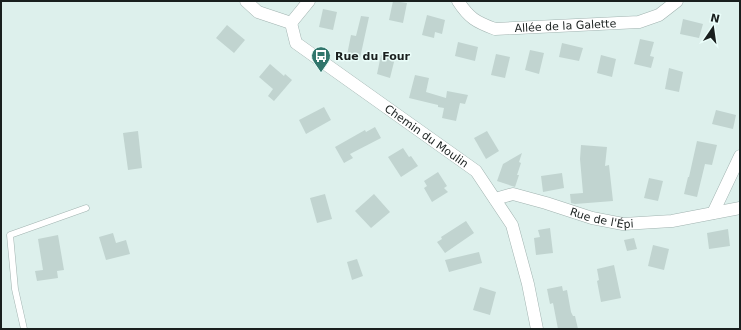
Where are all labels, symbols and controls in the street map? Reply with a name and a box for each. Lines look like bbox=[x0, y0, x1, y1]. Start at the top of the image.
north arrow bbox=[693, 8, 733, 48]
text: N bbox=[709, 11, 721, 26]
street label: Allée de la Galette bbox=[514, 17, 617, 35]
bus stop icon: Rue du Four bbox=[310, 45, 332, 73]
place label: Rue du Four bbox=[335, 50, 411, 63]
street label: Chemin du Moulin bbox=[382, 102, 471, 170]
street label: Rue de l'Épi bbox=[568, 205, 634, 231]

